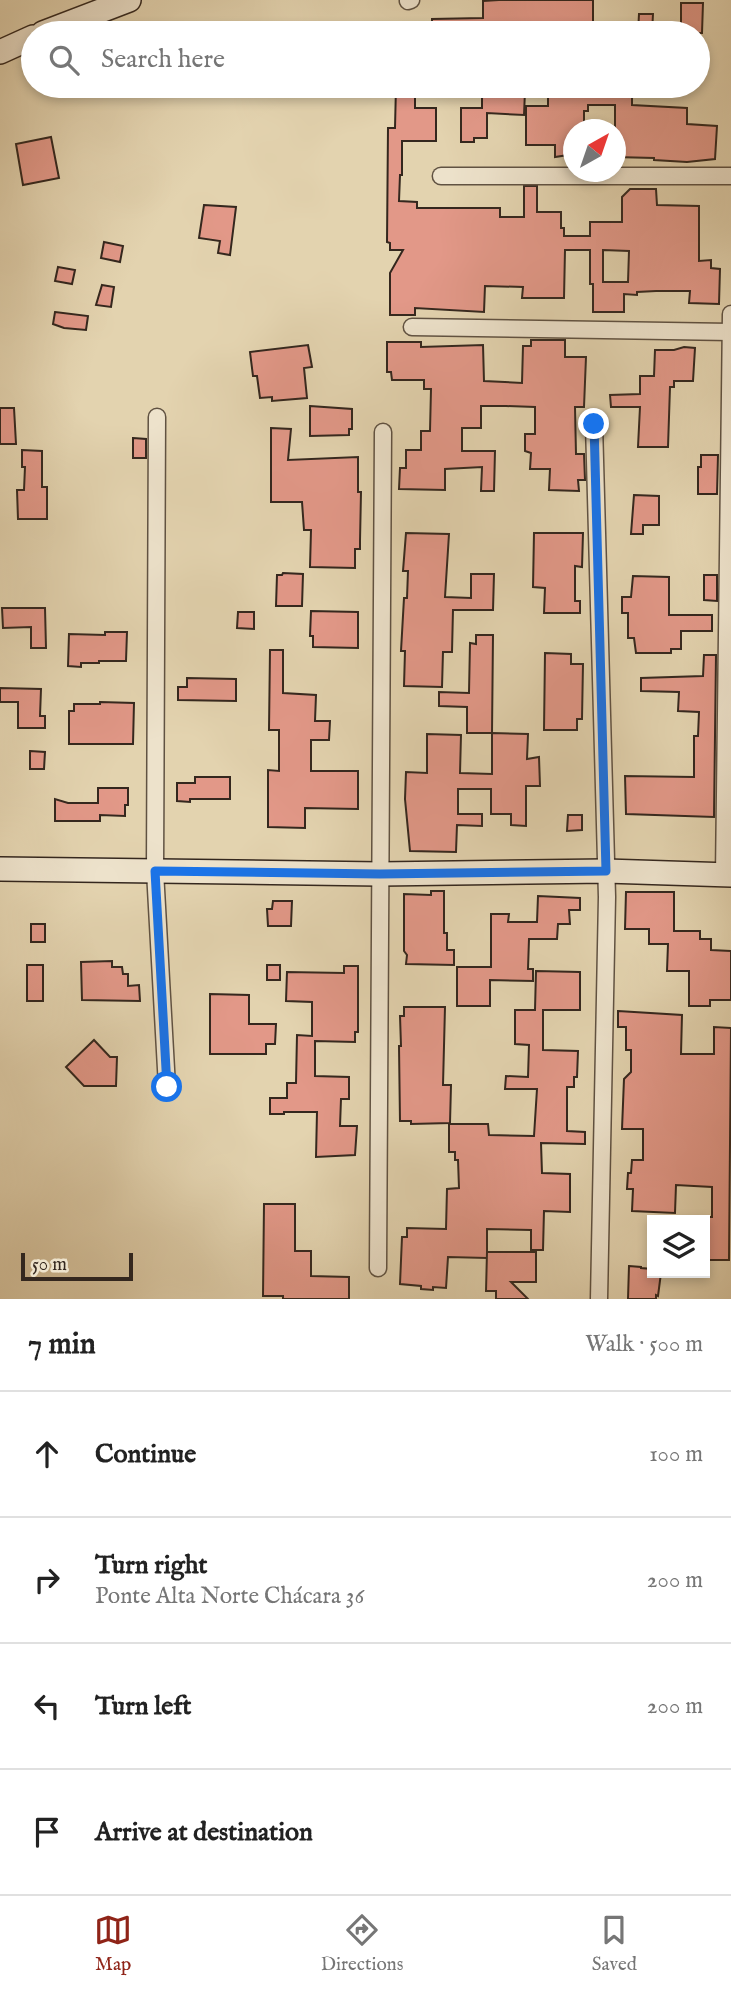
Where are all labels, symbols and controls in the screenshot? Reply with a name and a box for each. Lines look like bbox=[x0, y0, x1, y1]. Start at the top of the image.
search box bbox=[21, 21, 710, 98]
icon: search bbox=[45, 41, 83, 79]
text: Search here bbox=[101, 43, 225, 76]
north arrow bbox=[563, 119, 626, 182]
route end bbox=[578, 408, 609, 439]
route start bbox=[151, 1071, 182, 1102]
map controls bbox=[647, 1215, 710, 1278]
button: layers bbox=[647, 1215, 710, 1278]
scale bar bbox=[21, 1250, 133, 1282]
text: 50 m bbox=[32, 1253, 67, 1277]
text: 7 min bbox=[28, 1326, 96, 1364]
text: Walk · 500 m bbox=[585, 1330, 703, 1359]
icon: ahead bbox=[28, 1435, 66, 1473]
text: Continue bbox=[95, 1438, 196, 1471]
text: 100 m bbox=[649, 1440, 703, 1469]
text: Turn right bbox=[95, 1549, 208, 1582]
icon: right bbox=[28, 1561, 66, 1599]
text: 200 m bbox=[647, 1566, 703, 1595]
text: Ponte Alta Norte Chácara 36 bbox=[95, 1582, 364, 1611]
icon: left bbox=[28, 1687, 66, 1725]
text: Turn left bbox=[95, 1690, 192, 1723]
text: 200 m bbox=[647, 1692, 703, 1721]
icon: arrive bbox=[28, 1813, 66, 1851]
text: Arrive at destination bbox=[95, 1816, 313, 1849]
tab: Map bbox=[94, 1911, 132, 1977]
tab: Directions bbox=[321, 1911, 403, 1977]
tab: Saved bbox=[592, 1911, 637, 1977]

